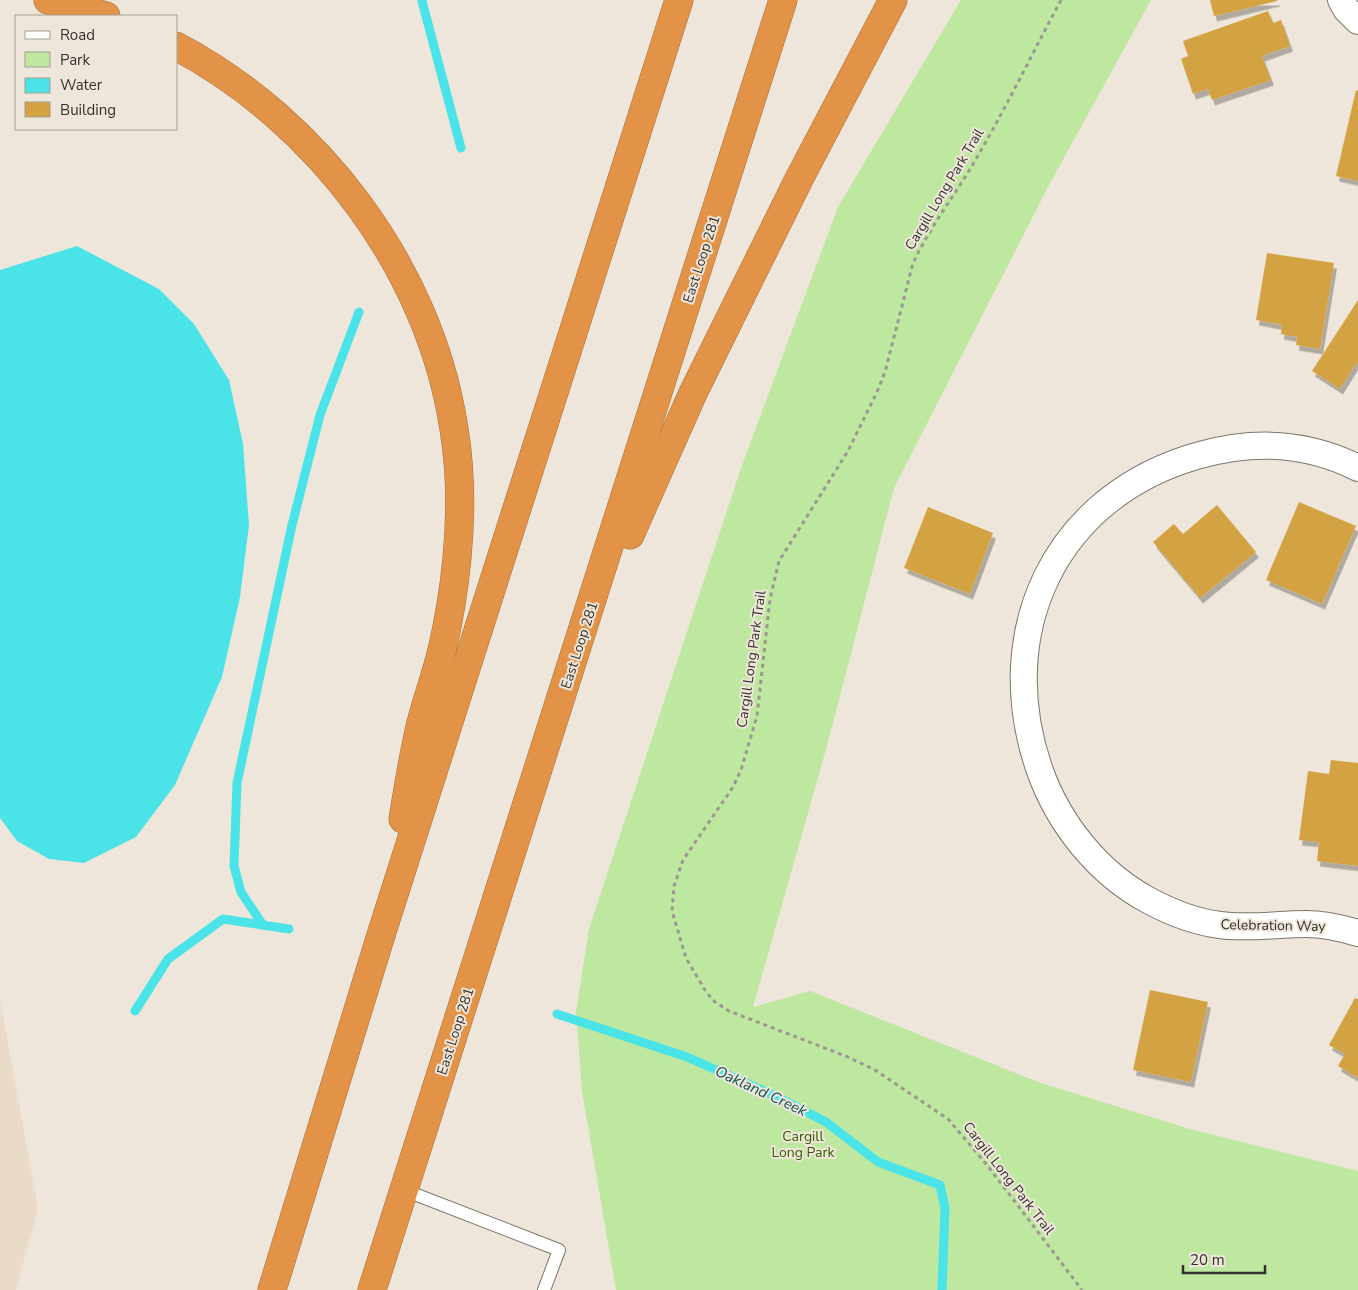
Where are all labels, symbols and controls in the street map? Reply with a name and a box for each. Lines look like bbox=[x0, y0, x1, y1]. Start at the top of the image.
legend bbox=[15, 15, 178, 130]
text: Road bbox=[60, 25, 95, 45]
text: Park bbox=[60, 50, 90, 70]
text: Water bbox=[60, 75, 103, 95]
text: Building bbox=[60, 100, 116, 120]
street label: Cargill Long Park Trail bbox=[901, 124, 989, 254]
street label: East Loop 281 bbox=[678, 213, 725, 305]
street label: Cargill Long Park Trail bbox=[732, 588, 771, 729]
street label: East Loop 281 bbox=[556, 599, 603, 691]
street label: Celebration Way bbox=[1220, 915, 1326, 936]
street label: East Loop 281 bbox=[432, 985, 479, 1077]
water label: Oakland Creek bbox=[712, 1061, 811, 1121]
street label: Cargill Long Park Trail bbox=[958, 1118, 1059, 1239]
park label: Cargill Long Park bbox=[771, 1127, 836, 1162]
scale bar bbox=[1183, 1242, 1266, 1274]
text: 20 m bbox=[1190, 1250, 1225, 1270]

